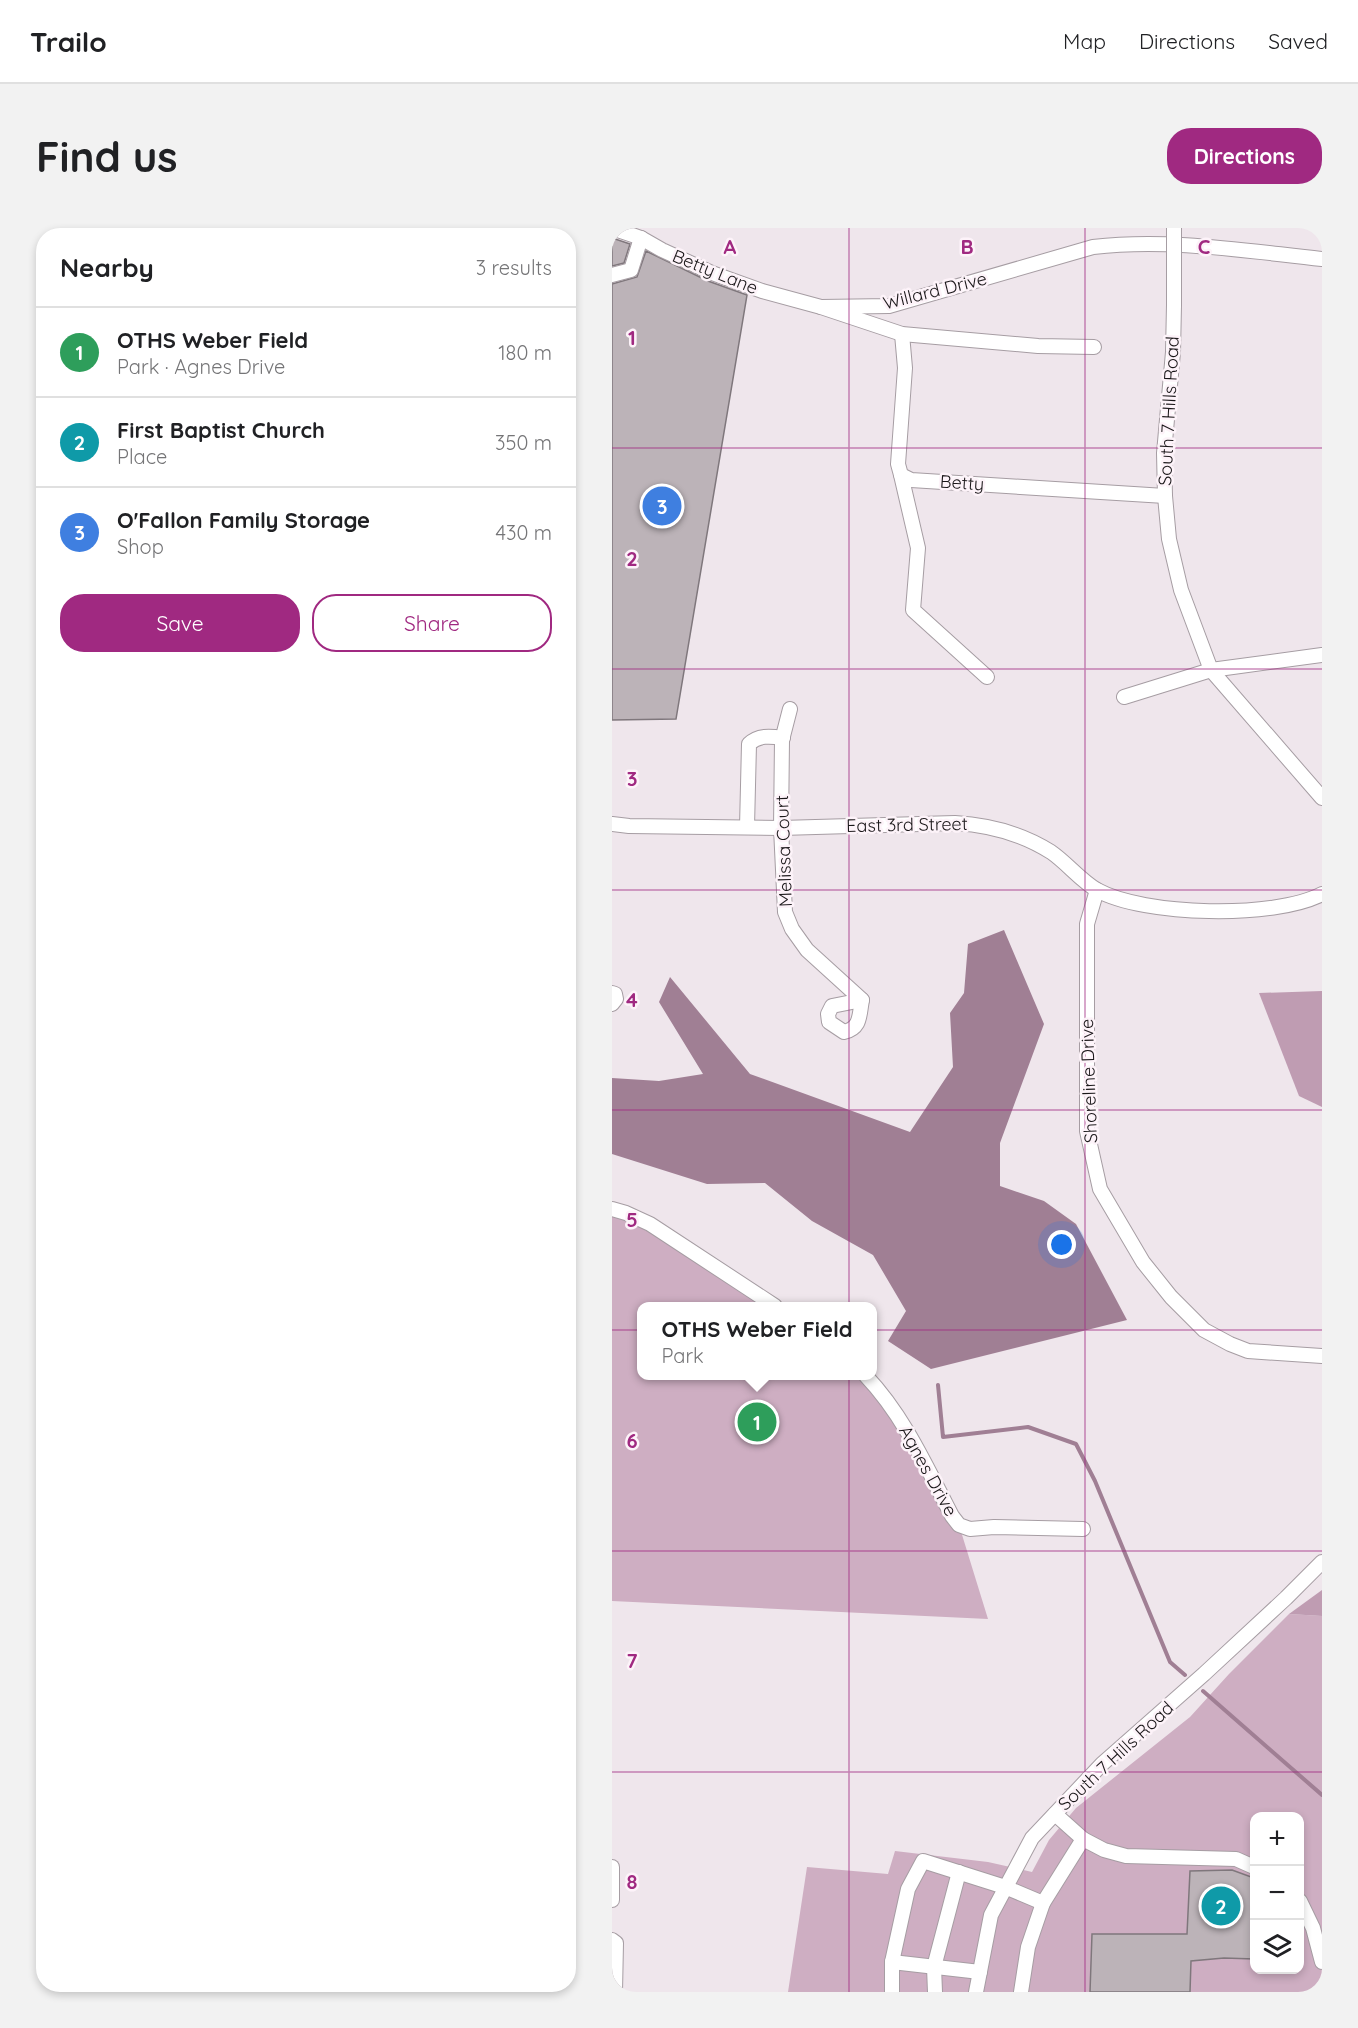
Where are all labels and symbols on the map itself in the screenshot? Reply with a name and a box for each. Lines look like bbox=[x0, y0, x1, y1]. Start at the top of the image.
text: A bbox=[724, 234, 737, 259]
text: B bbox=[960, 234, 974, 259]
text: C bbox=[1198, 234, 1211, 259]
street label: Betty Lane bbox=[669, 244, 761, 299]
street label: Willard Drive bbox=[881, 267, 989, 315]
text: 1 bbox=[628, 325, 636, 350]
street label: South 7 Hills Road bbox=[1153, 336, 1184, 486]
street label: Betty bbox=[939, 469, 985, 496]
pin: 3 bbox=[643, 484, 682, 528]
text: 2 bbox=[626, 546, 638, 571]
text: 3 bbox=[627, 766, 637, 791]
street label: Melissa Court bbox=[770, 795, 797, 907]
street label: East 3rd Street bbox=[846, 812, 968, 837]
text: 4 bbox=[626, 987, 638, 1012]
street label: Shoreline Drive bbox=[1075, 1018, 1102, 1144]
text: 5 bbox=[626, 1207, 638, 1232]
your location bbox=[1047, 1230, 1076, 1259]
pin: 1 bbox=[738, 1400, 776, 1444]
street label: Agnes Drive bbox=[894, 1421, 963, 1520]
text: 6 bbox=[626, 1428, 638, 1453]
text: 7 bbox=[627, 1648, 638, 1673]
street label: South 7 Hills Road bbox=[1053, 1696, 1178, 1815]
text: 8 bbox=[627, 1869, 638, 1894]
pin: 2 bbox=[1202, 1884, 1240, 1928]

